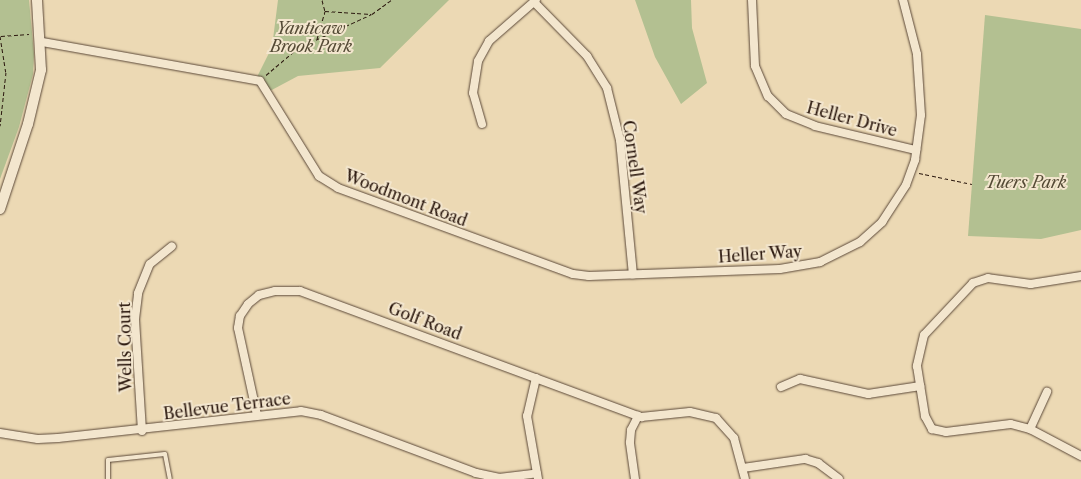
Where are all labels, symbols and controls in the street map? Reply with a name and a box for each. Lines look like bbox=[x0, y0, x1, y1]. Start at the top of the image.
park label: Yanticaw Brook Park bbox=[270, 18, 352, 56]
street label: Heller Drive bbox=[804, 98, 900, 140]
street label: Cornell Way bbox=[619, 119, 651, 215]
street label: Woodmont Road bbox=[342, 166, 470, 230]
park label: Tuers Park bbox=[986, 172, 1066, 192]
street label: Heller Way bbox=[717, 241, 803, 267]
street label: Golf Road bbox=[386, 298, 464, 344]
street label: Wells Court bbox=[115, 302, 135, 392]
street label: Bellevue Terrace bbox=[162, 389, 292, 423]

